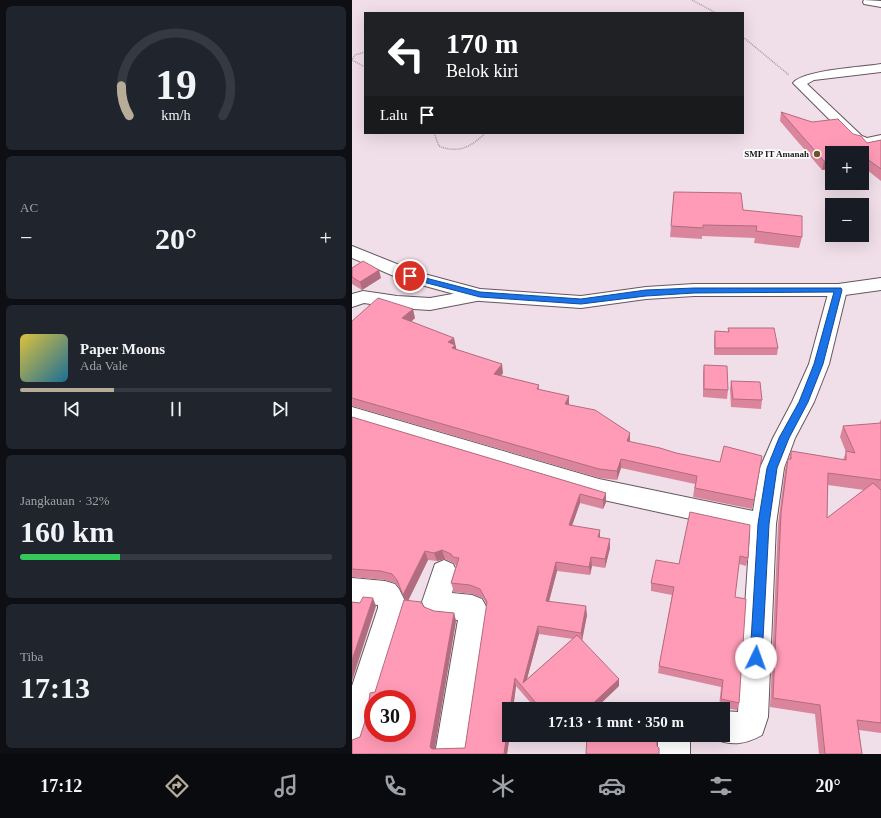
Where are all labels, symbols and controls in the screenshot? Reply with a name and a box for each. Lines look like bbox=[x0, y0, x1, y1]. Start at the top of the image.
icon: left bbox=[380, 28, 432, 80]
text: 170 m bbox=[446, 28, 518, 59]
text: Belok kiri bbox=[446, 61, 519, 81]
text: 19 bbox=[155, 62, 197, 108]
icon: arrive bbox=[416, 104, 438, 126]
text: km/h bbox=[161, 106, 191, 122]
text: Lalu bbox=[380, 107, 408, 123]
map controls bbox=[825, 146, 869, 242]
button: + bbox=[825, 146, 869, 190]
place label: SMP IT Amanah bbox=[744, 149, 809, 159]
marker: SMP IT Amanah bbox=[812, 149, 822, 159]
button: − bbox=[825, 198, 869, 242]
text: AC bbox=[20, 200, 38, 215]
text: 20° bbox=[155, 222, 197, 255]
text: − bbox=[20, 225, 32, 250]
text: + bbox=[320, 225, 332, 250]
pin bbox=[393, 259, 427, 293]
icon: arrive bbox=[399, 265, 421, 287]
text: Paper Moons bbox=[80, 341, 165, 357]
text: Ada Vale bbox=[80, 358, 128, 373]
icon: previous bbox=[61, 398, 83, 420]
icon: pause bbox=[165, 398, 187, 420]
icon: next bbox=[269, 398, 291, 420]
text: Jangkauan · 32% bbox=[20, 493, 110, 508]
text: 160 km bbox=[20, 515, 114, 548]
position arrow bbox=[735, 637, 777, 679]
text: Tiba bbox=[20, 649, 43, 664]
text: 17:13 bbox=[20, 671, 90, 704]
speed limit sign: 30 bbox=[364, 690, 416, 742]
text: 17:13 · 1 mnt · 350 m bbox=[548, 714, 684, 730]
icon: directions bbox=[163, 772, 191, 800]
icon: music bbox=[272, 772, 300, 800]
icon: phone bbox=[381, 772, 409, 800]
icon: climate bbox=[489, 772, 517, 800]
icon: car bbox=[598, 772, 626, 800]
icon: filters bbox=[707, 772, 735, 800]
text: 17:12 bbox=[40, 776, 82, 796]
text: 20° bbox=[815, 776, 841, 796]

